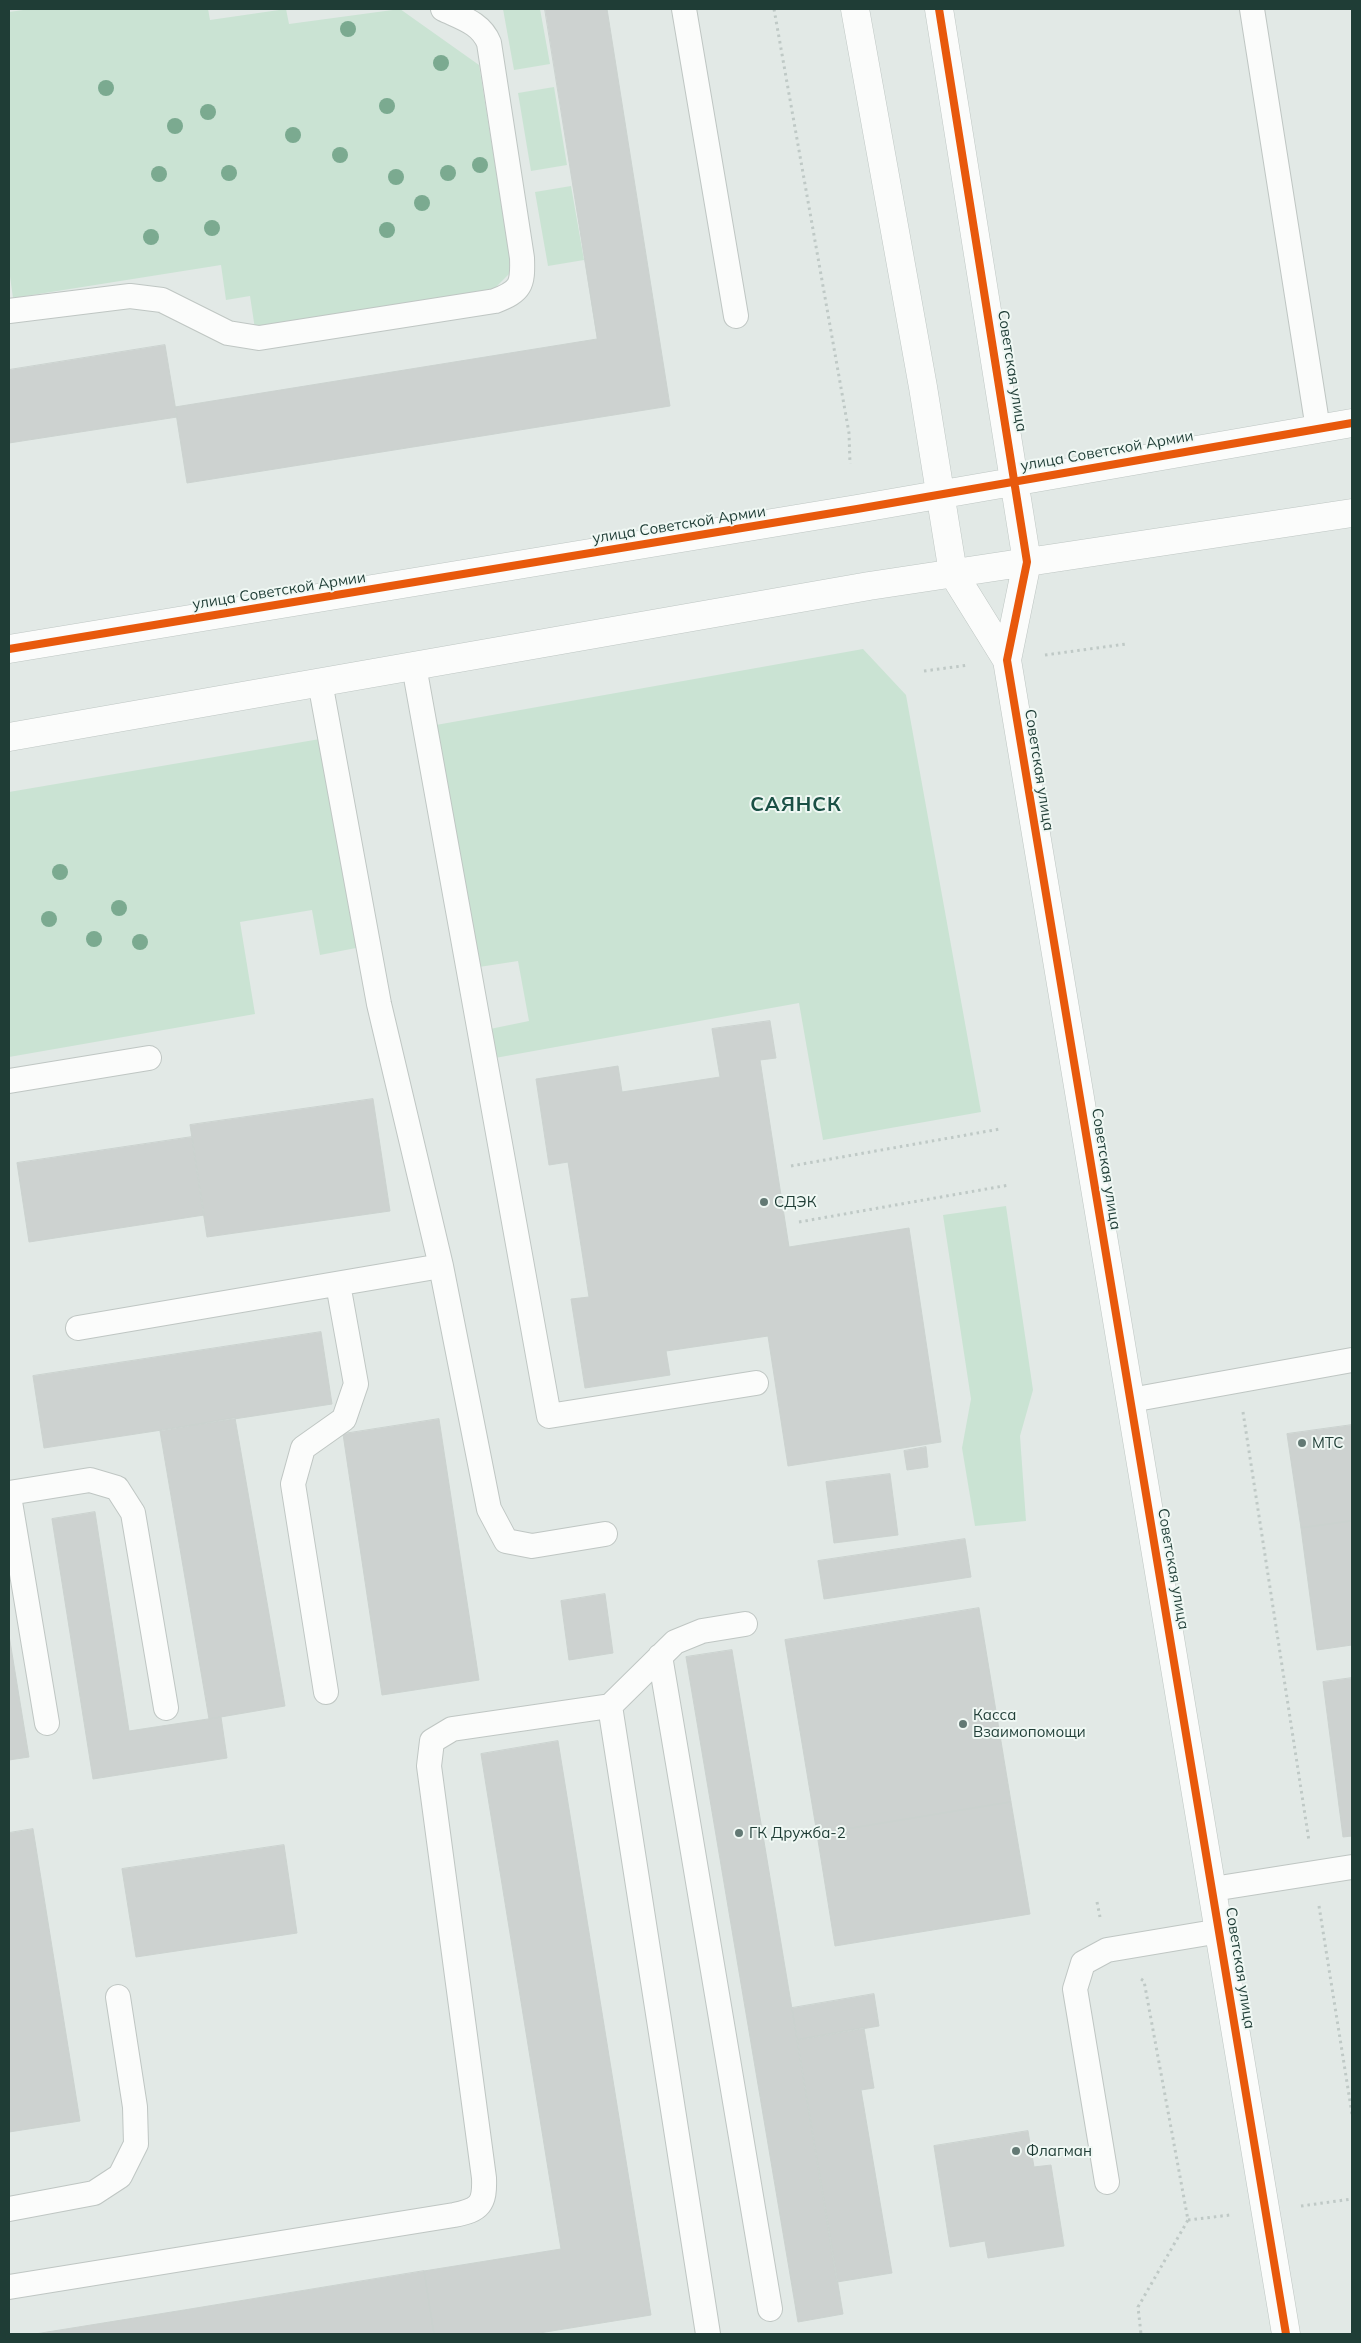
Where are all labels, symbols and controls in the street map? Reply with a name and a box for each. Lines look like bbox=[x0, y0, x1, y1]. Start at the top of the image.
street label: Советская улица bbox=[993, 309, 1031, 433]
street label: улица Советской Армии bbox=[1019, 427, 1195, 475]
street label: улица Советской Армии bbox=[591, 502, 767, 548]
street label: улица Советской Армии bbox=[191, 568, 367, 614]
street label: Советская улица bbox=[1020, 708, 1058, 832]
district label: САЯНСК bbox=[750, 793, 842, 817]
street label: Советская улица bbox=[1087, 1107, 1125, 1231]
place label: СДЭК bbox=[774, 1193, 816, 1211]
marker: СДЭК bbox=[758, 1196, 770, 1208]
place label: МТС bbox=[1312, 1434, 1344, 1452]
marker: МТС bbox=[1296, 1437, 1308, 1449]
street label: Советская улица bbox=[1153, 1507, 1193, 1631]
place label: Касса Взаимопомощи bbox=[973, 1706, 1086, 1741]
marker: Касса Взаимопомощи bbox=[957, 1718, 969, 1730]
place label: ГК Дружба-2 bbox=[749, 1824, 846, 1842]
marker: ГК Дружба-2 bbox=[733, 1827, 745, 1839]
street label: Советская улица bbox=[1221, 1906, 1259, 2030]
place label: Флагман bbox=[1026, 2142, 1092, 2160]
marker: Флагман bbox=[1010, 2145, 1022, 2157]

